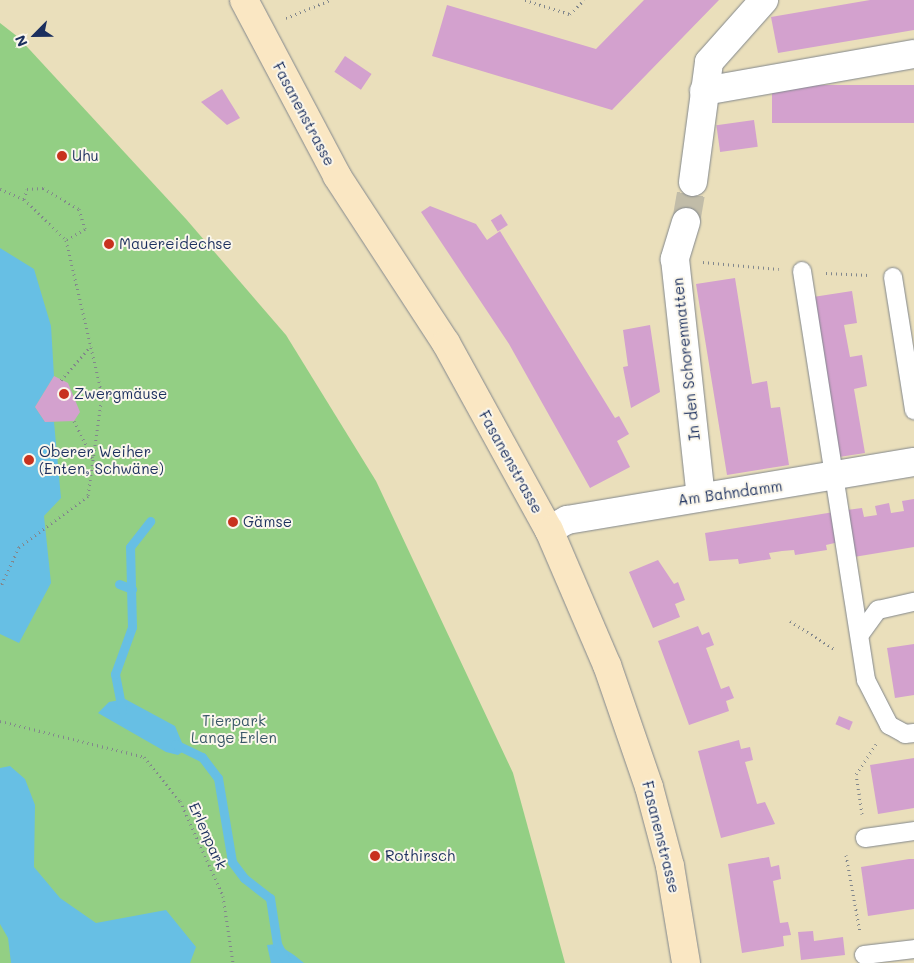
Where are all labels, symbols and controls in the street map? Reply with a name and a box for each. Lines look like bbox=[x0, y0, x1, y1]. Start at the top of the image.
north arrow bbox=[10, 10, 60, 60]
text: N bbox=[10, 32, 32, 50]
street label: Fasanenstrasse bbox=[269, 59, 339, 169]
place label: Uhu bbox=[72, 147, 99, 165]
marker: Uhu bbox=[56, 150, 68, 162]
place label: Mauereidechse bbox=[119, 235, 232, 253]
marker: Mauereidechse bbox=[103, 238, 115, 250]
street label: In den Schorenmatten bbox=[669, 277, 703, 441]
place label: Zwergmäuse bbox=[74, 385, 167, 403]
marker: Zwergmäuse bbox=[58, 388, 70, 400]
street label: Fasanenstrasse bbox=[475, 407, 547, 517]
place label: Oberer Weiher (Enten, Schwäne) bbox=[39, 442, 164, 477]
marker: Oberer Weiher (Enten, Schwäne) bbox=[23, 454, 35, 466]
street label: Am Bahndamm bbox=[677, 477, 783, 509]
place label: Gämse bbox=[243, 513, 292, 531]
marker: Gämse bbox=[227, 516, 239, 528]
park label: Tierpark Lange Erlen bbox=[191, 711, 277, 746]
street label: Fasanenstrasse bbox=[638, 779, 684, 895]
street label: Erlenpark bbox=[185, 800, 231, 872]
place label: Rothirsch bbox=[385, 847, 455, 865]
marker: Rothirsch bbox=[369, 850, 381, 862]

